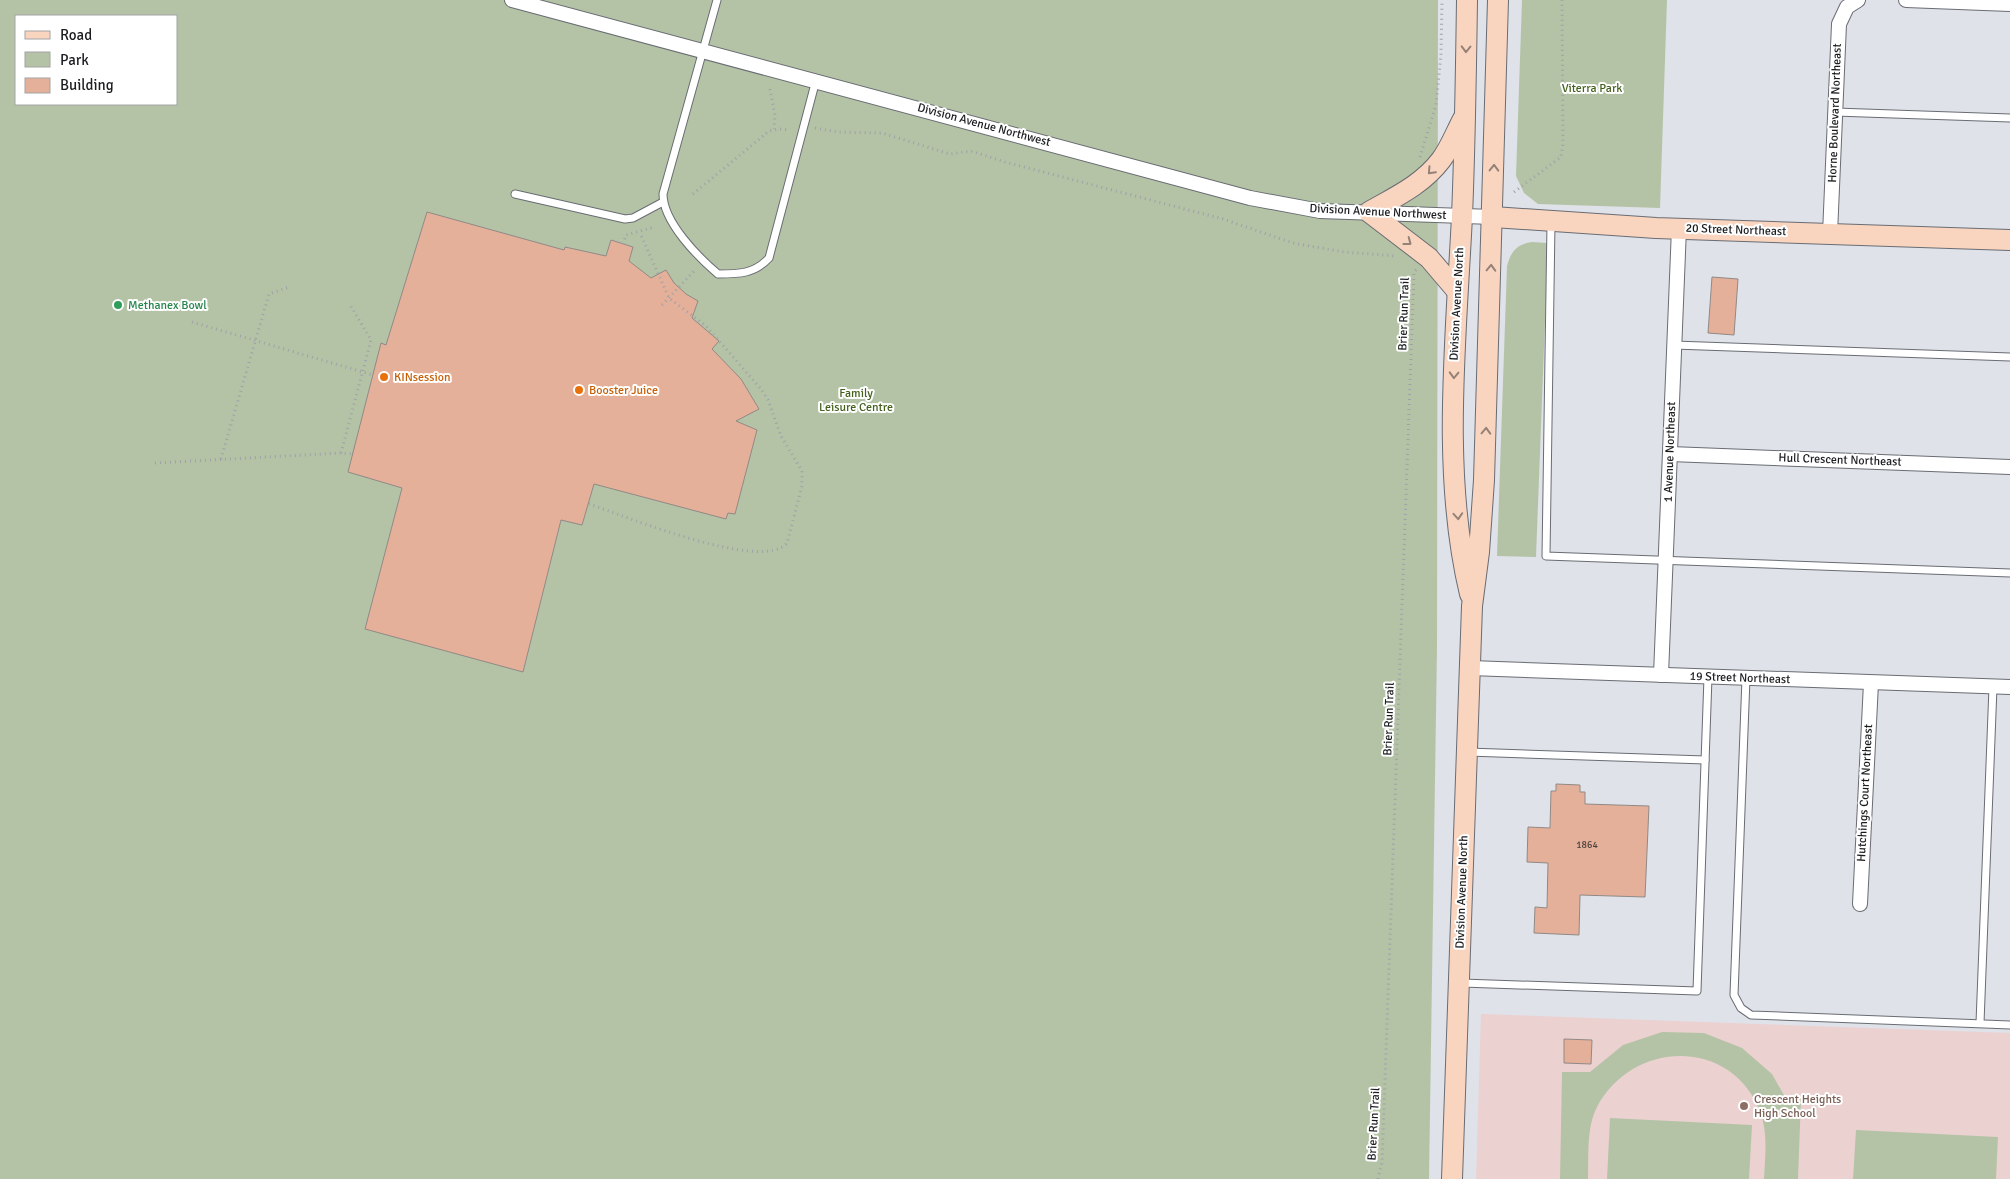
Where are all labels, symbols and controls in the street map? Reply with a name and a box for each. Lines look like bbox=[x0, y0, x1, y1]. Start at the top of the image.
legend bbox=[15, 15, 178, 105]
text: Road bbox=[60, 26, 92, 44]
street label: Horne Boulevard Northeast bbox=[1825, 43, 1845, 183]
one-way arrow bbox=[1461, 45, 1471, 53]
text: Park bbox=[60, 51, 89, 69]
text: Building bbox=[60, 76, 114, 94]
park label: Viterra Park bbox=[1562, 81, 1622, 96]
street label: Division Avenue Northwest bbox=[916, 100, 1052, 150]
one-way arrow bbox=[1489, 164, 1499, 172]
one-way arrow bbox=[1428, 166, 1437, 175]
street label: Division Avenue Northwest bbox=[1309, 201, 1447, 223]
street label: 20 Street Northeast bbox=[1685, 221, 1787, 239]
one-way arrow bbox=[1402, 236, 1412, 245]
street label: Division Avenue North bbox=[1447, 247, 1467, 361]
one-way arrow bbox=[1486, 264, 1497, 272]
street label: Brier Run Trail bbox=[1395, 277, 1413, 351]
place label: Methanex Bowl bbox=[128, 298, 207, 313]
marker: Methanex Bowl bbox=[112, 299, 124, 311]
place label: KINsession bbox=[394, 370, 451, 385]
marker: KINsession bbox=[378, 371, 390, 383]
one-way arrow bbox=[1449, 371, 1460, 379]
place label: Booster Juice bbox=[589, 383, 658, 398]
marker: Booster Juice bbox=[573, 384, 585, 396]
park label: Family Leisure Centre bbox=[819, 386, 893, 415]
street label: 1 Avenue Northeast bbox=[1661, 401, 1679, 503]
one-way arrow bbox=[1480, 427, 1491, 435]
street label: Hull Crescent Northeast bbox=[1778, 450, 1902, 470]
one-way arrow bbox=[1452, 513, 1463, 521]
street label: 19 Street Northeast bbox=[1689, 669, 1791, 687]
street label: Brier Run Trail bbox=[1380, 682, 1398, 756]
street label: Hutchings Court Northeast bbox=[1854, 724, 1876, 862]
street label: Division Avenue North bbox=[1453, 835, 1471, 949]
house number: 1864 bbox=[1576, 839, 1598, 851]
street label: Brier Run Trail bbox=[1365, 1087, 1383, 1161]
place label: Crescent Heights High School bbox=[1754, 1092, 1841, 1121]
marker: Crescent Heights High School bbox=[1738, 1100, 1750, 1112]

